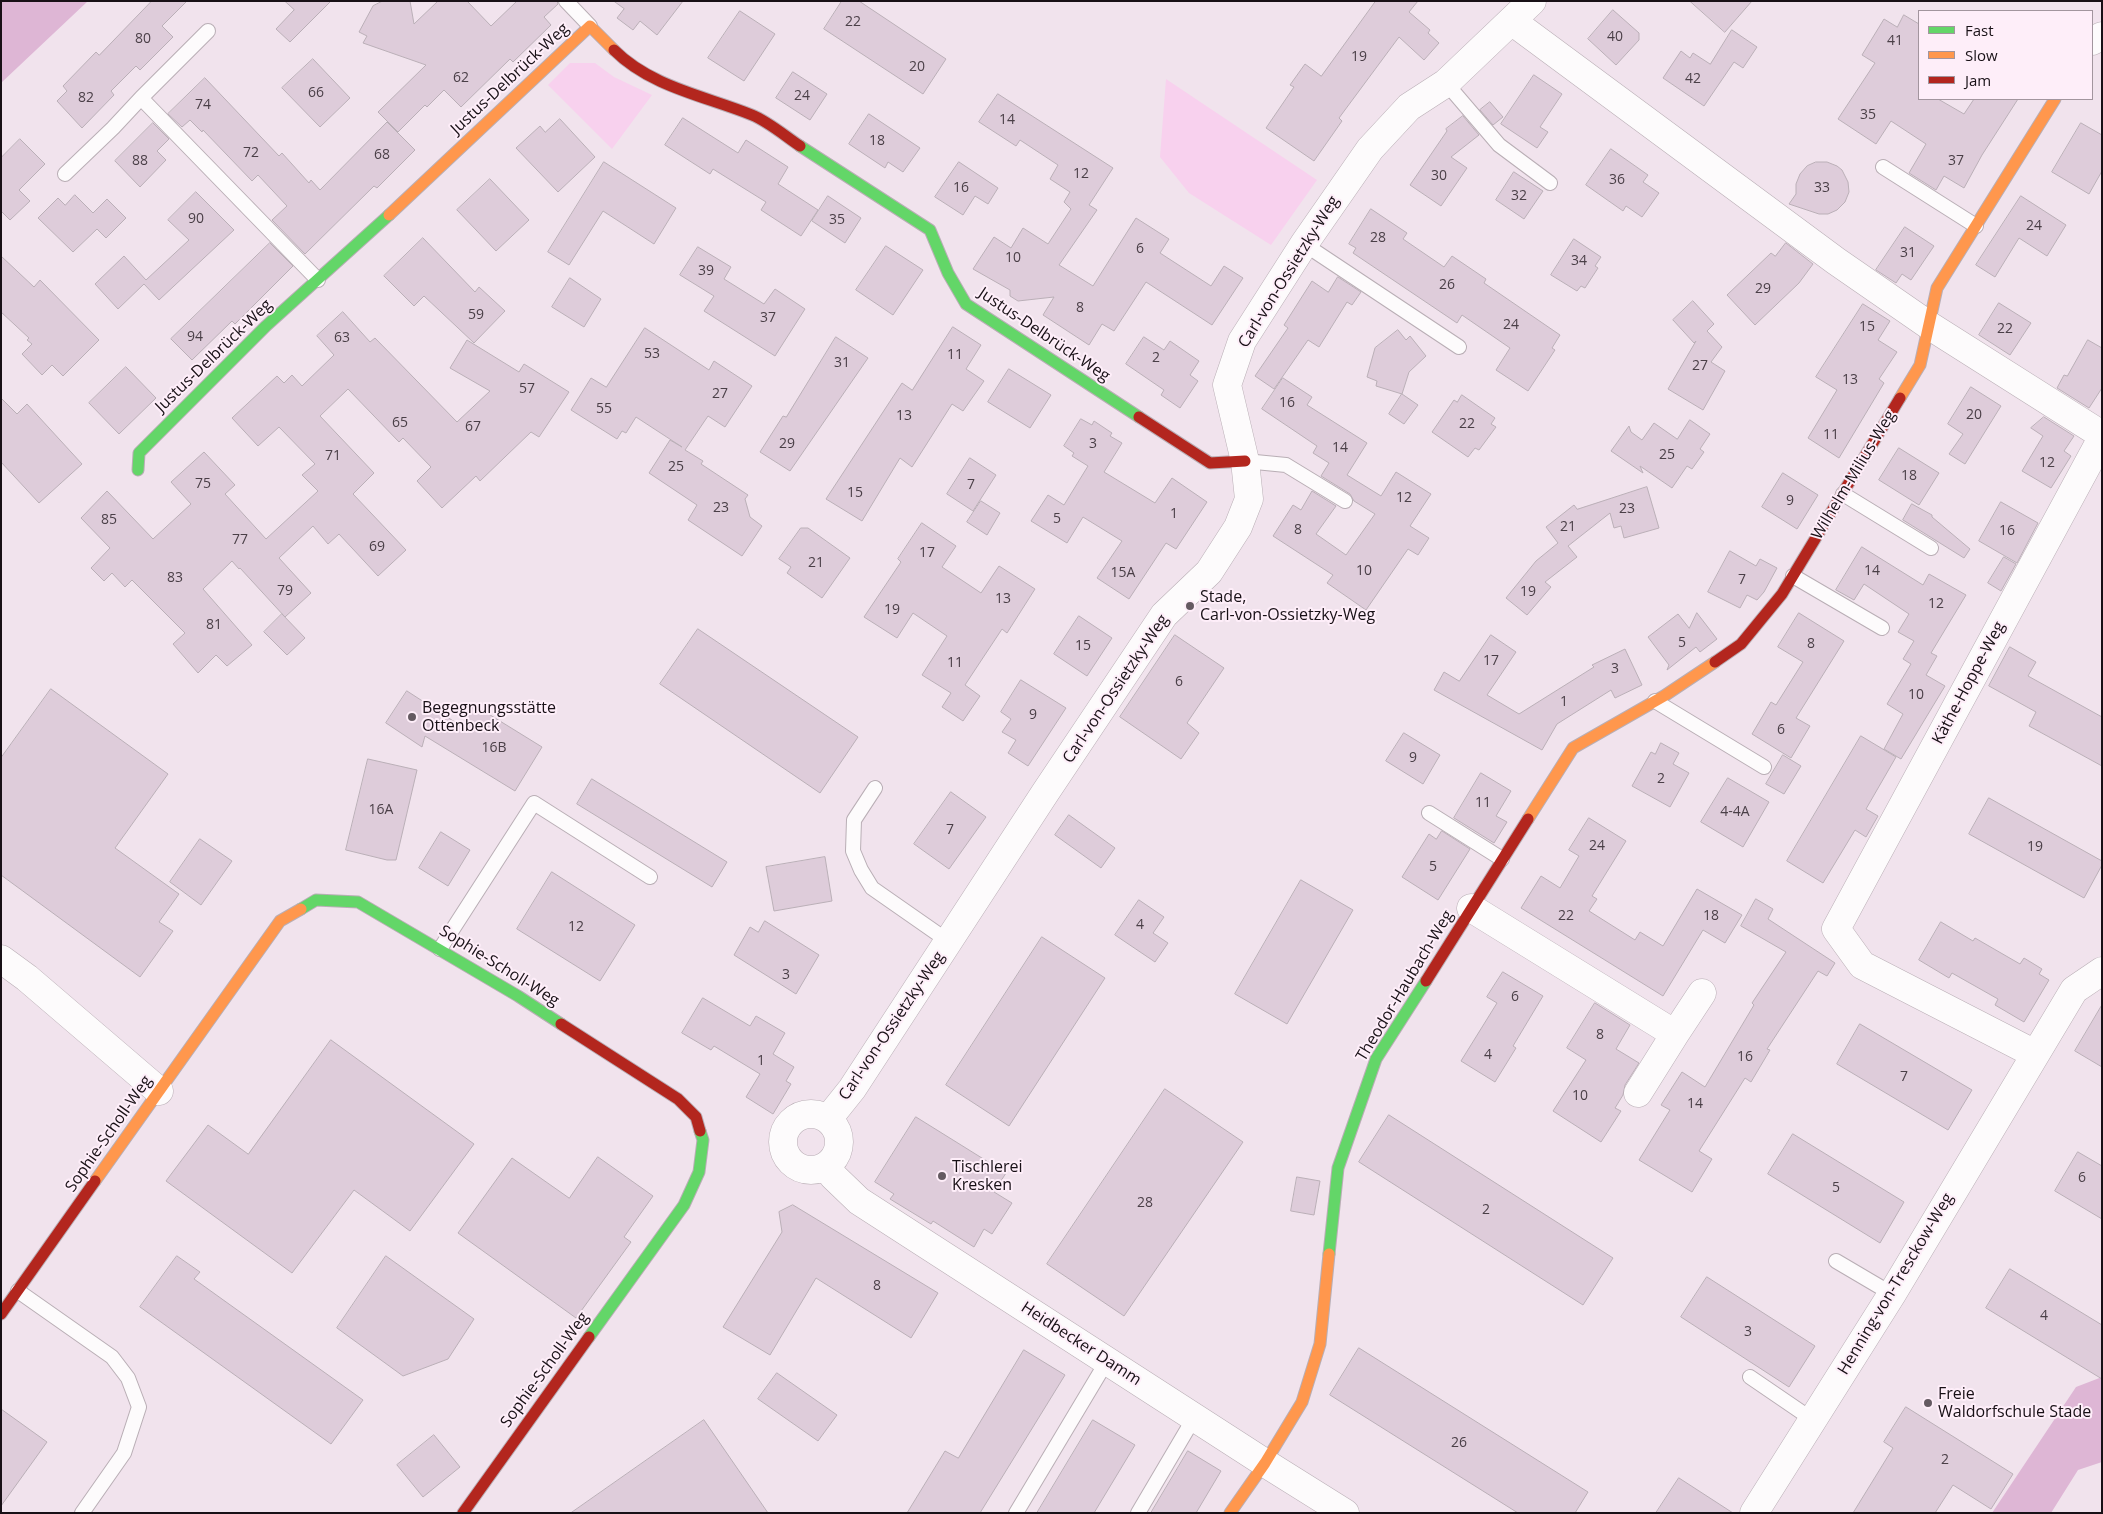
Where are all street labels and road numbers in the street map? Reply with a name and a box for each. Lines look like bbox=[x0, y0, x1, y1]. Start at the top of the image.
street label: Justus-Delbrück-Weg bbox=[447, 19, 573, 139]
street label: Carl-von-Ossietzky-Weg bbox=[1234, 193, 1344, 351]
street label: Justus-Delbrück-Weg bbox=[975, 284, 1113, 386]
street label: Justus-Delbrück-Weg bbox=[152, 295, 276, 417]
street label: Wilhelm-Milius-Weg bbox=[1808, 407, 1900, 543]
street label: Carl-von-Ossietzky-Weg bbox=[1059, 611, 1173, 767]
street label: Käthe-Hoppe-Weg bbox=[1929, 618, 2009, 748]
street label: Theodor-Haubach-Weg bbox=[1352, 907, 1458, 1065]
street label: Sophie-Scholl-Weg bbox=[436, 921, 562, 1011]
street label: Carl-von-Ossietzky-Weg bbox=[835, 948, 949, 1104]
street label: Sophie-Scholl-Weg bbox=[62, 1072, 156, 1196]
street label: Henning-von-Tresckow-Weg bbox=[1834, 1190, 1958, 1378]
street label: Heidbecker Damm bbox=[1017, 1298, 1145, 1390]
street label: Sophie-Scholl-Weg bbox=[497, 1309, 593, 1431]

